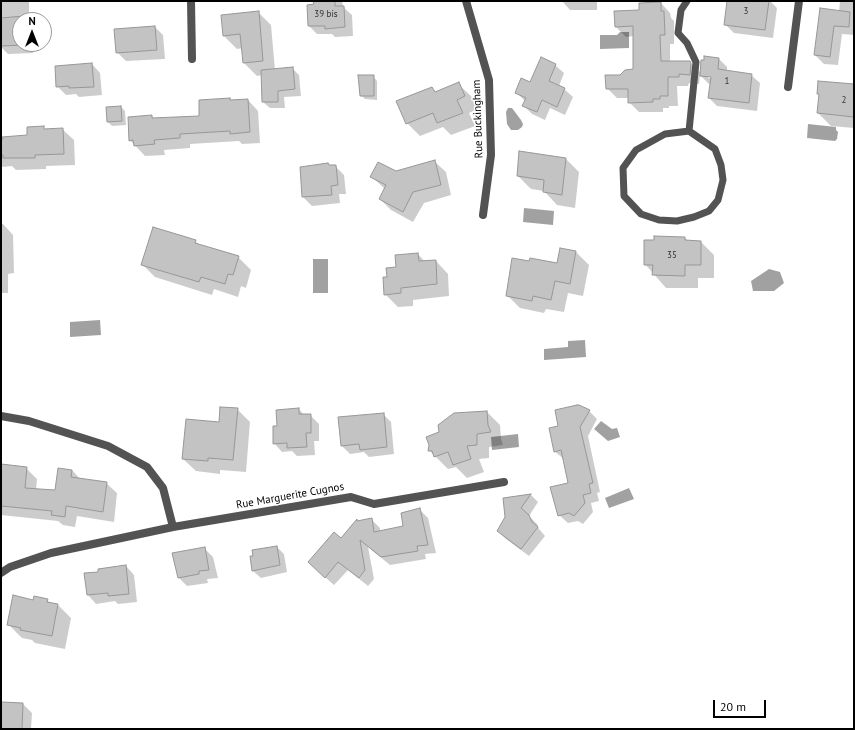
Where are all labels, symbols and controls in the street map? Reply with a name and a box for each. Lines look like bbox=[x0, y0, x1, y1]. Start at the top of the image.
house number: 3 bbox=[744, 6, 748, 16]
house number: 39 bis bbox=[314, 9, 338, 19]
north arrow bbox=[12, 12, 52, 52]
text: N bbox=[28, 14, 36, 28]
house number: 1 bbox=[725, 76, 729, 86]
street label: Rue Buckingham bbox=[470, 79, 486, 159]
house number: 2 bbox=[842, 95, 846, 105]
house number: 35 bbox=[667, 250, 677, 260]
street label: Rue Marguerite Cugnos bbox=[235, 480, 345, 512]
scale bar bbox=[715, 692, 768, 718]
text: 20 m bbox=[720, 699, 746, 714]

